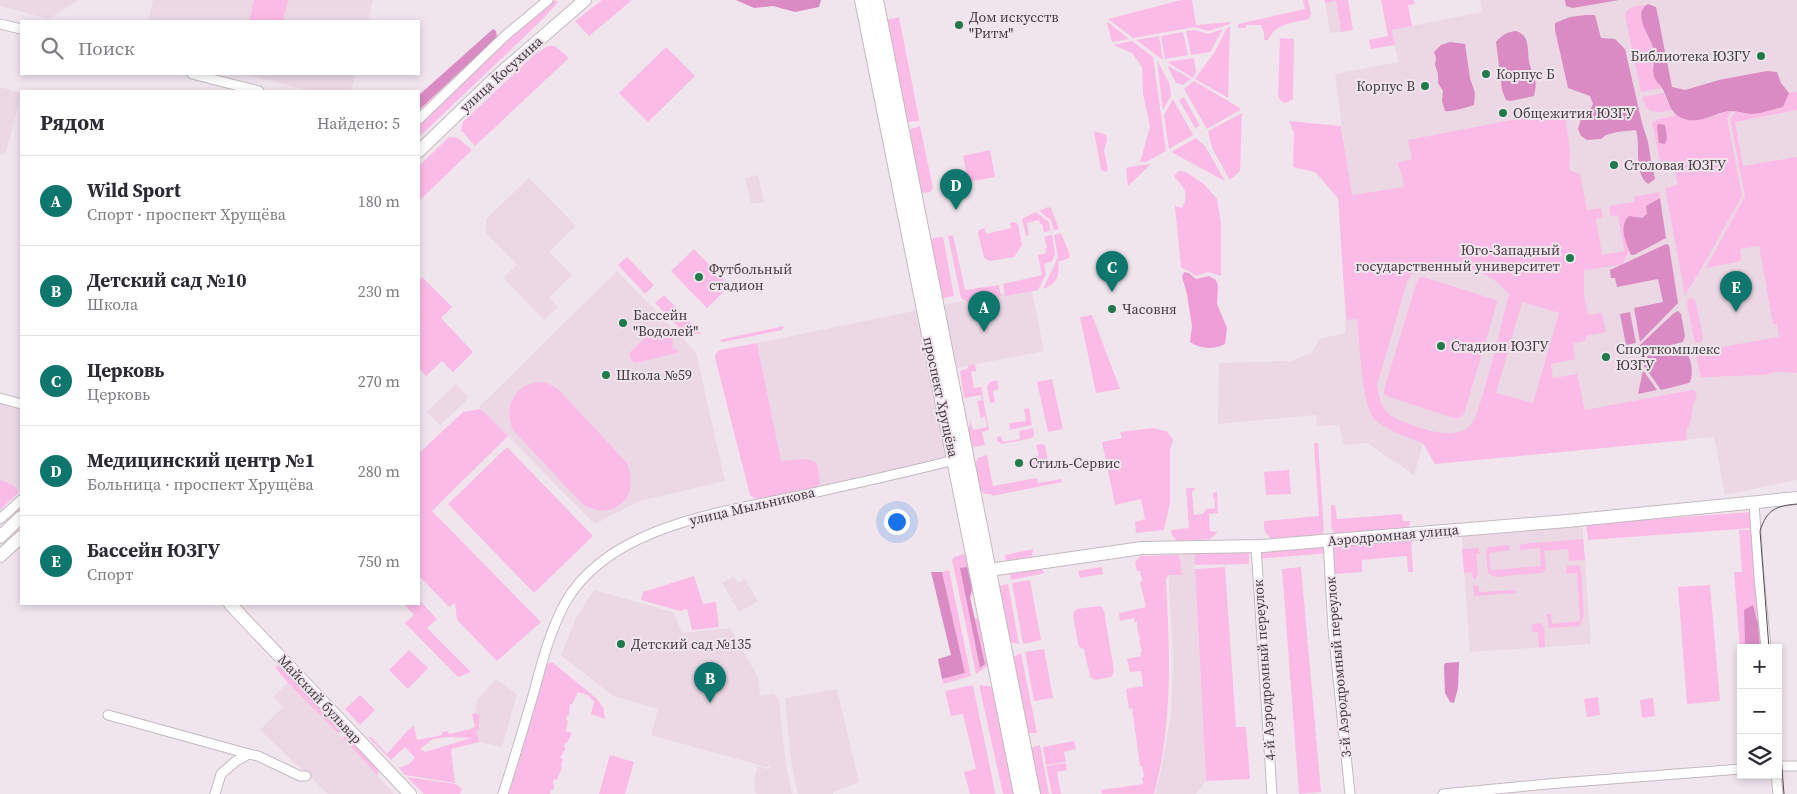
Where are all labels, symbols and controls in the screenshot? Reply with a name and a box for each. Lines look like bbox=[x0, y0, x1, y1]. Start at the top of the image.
place label: Дом искусств "Ритм" bbox=[969, 7, 1059, 43]
marker: Дом искусств "Ритм" bbox=[953, 19, 965, 31]
search box bbox=[20, 20, 420, 75]
street label: улица Косухина bbox=[455, 31, 548, 117]
icon: search bbox=[38, 34, 66, 62]
text: Поиск bbox=[78, 35, 135, 61]
place label: Библиотека ЮЗГУ bbox=[1631, 46, 1752, 66]
marker: Библиотека ЮЗГУ bbox=[1755, 50, 1767, 62]
place label: Корпус Б bbox=[1496, 64, 1555, 84]
marker: Корпус Б bbox=[1480, 68, 1492, 80]
place label: Корпус В bbox=[1356, 76, 1415, 96]
marker: Корпус В bbox=[1419, 80, 1431, 92]
place label: Общежития ЮЗГУ bbox=[1513, 103, 1635, 123]
marker: Общежития ЮЗГУ bbox=[1497, 107, 1509, 119]
text: Рядом bbox=[40, 108, 105, 137]
text: Найдено: 5 bbox=[317, 112, 400, 134]
place label: Столовая ЮЗГУ bbox=[1624, 155, 1727, 175]
marker: Столовая ЮЗГУ bbox=[1608, 159, 1620, 171]
pin: D bbox=[940, 169, 972, 210]
text: Wild Sport bbox=[87, 177, 181, 203]
text: A bbox=[51, 190, 61, 212]
text: 180 m bbox=[358, 190, 400, 212]
text: Спорт · проспект Хрущёва bbox=[87, 203, 286, 225]
place label: Юго-Западный государственный университет bbox=[1356, 240, 1561, 276]
pin: C bbox=[1096, 251, 1128, 292]
marker: Юго-Западный государственный университет bbox=[1564, 252, 1576, 264]
place label: Футбольный стадион bbox=[709, 259, 792, 295]
text: Детский сад №10 bbox=[87, 267, 247, 293]
marker: Футбольный стадион bbox=[693, 271, 705, 283]
pin: E bbox=[1720, 271, 1752, 312]
text: B bbox=[51, 280, 61, 302]
text: 230 m bbox=[358, 280, 400, 302]
pin: A bbox=[968, 291, 1000, 332]
text: Школа bbox=[87, 293, 138, 315]
place label: Часовня bbox=[1122, 299, 1177, 319]
marker: Часовня bbox=[1106, 303, 1118, 315]
place label: Бассейн "Водолей" bbox=[633, 305, 698, 341]
marker: Бассейн "Водолей" bbox=[617, 317, 629, 329]
street label: проспект Хрущёва bbox=[918, 335, 964, 460]
place label: Стадион ЮЗГУ bbox=[1451, 336, 1550, 356]
place label: Спорткомплекс ЮЗГУ bbox=[1616, 339, 1720, 375]
marker: Стадион ЮЗГУ bbox=[1435, 340, 1447, 352]
marker: Спорткомплекс ЮЗГУ bbox=[1600, 351, 1612, 363]
text: Церковь bbox=[87, 357, 164, 383]
place label: Школа №59 bbox=[616, 365, 692, 385]
marker: Школа №59 bbox=[600, 369, 612, 381]
text: C bbox=[51, 370, 61, 392]
text: 270 m bbox=[358, 370, 400, 392]
text: Церковь bbox=[87, 383, 150, 405]
text: Медицинский центр №1 bbox=[87, 447, 315, 473]
place label: Стиль-Сервис bbox=[1029, 453, 1120, 473]
marker: Стиль-Сервис bbox=[1013, 457, 1025, 469]
text: D bbox=[50, 460, 62, 482]
text: 280 m bbox=[358, 460, 400, 482]
text: Больница · проспект Хрущёва bbox=[87, 473, 314, 495]
street label: улица Мыльникова bbox=[687, 482, 818, 530]
your location bbox=[884, 509, 910, 535]
street label: Аэродромная улица bbox=[1327, 519, 1460, 551]
text: Бассейн ЮЗГУ bbox=[87, 537, 220, 563]
text: E bbox=[51, 550, 61, 572]
text: 750 m bbox=[358, 550, 400, 572]
text: Спорт bbox=[87, 563, 133, 585]
street label: 3-й Аэродромный переулок bbox=[1320, 576, 1356, 758]
street label: 4-й Аэродромный переулок bbox=[1248, 579, 1280, 761]
place label: Детский сад №135 bbox=[631, 634, 751, 654]
marker: Детский сад №135 bbox=[615, 638, 627, 650]
map controls bbox=[1737, 644, 1782, 779]
button: + bbox=[1737, 644, 1782, 689]
street label: Майский бульвар bbox=[273, 650, 367, 748]
pin: B bbox=[694, 662, 726, 703]
button: − bbox=[1737, 689, 1782, 734]
button: layers bbox=[1737, 734, 1782, 779]

